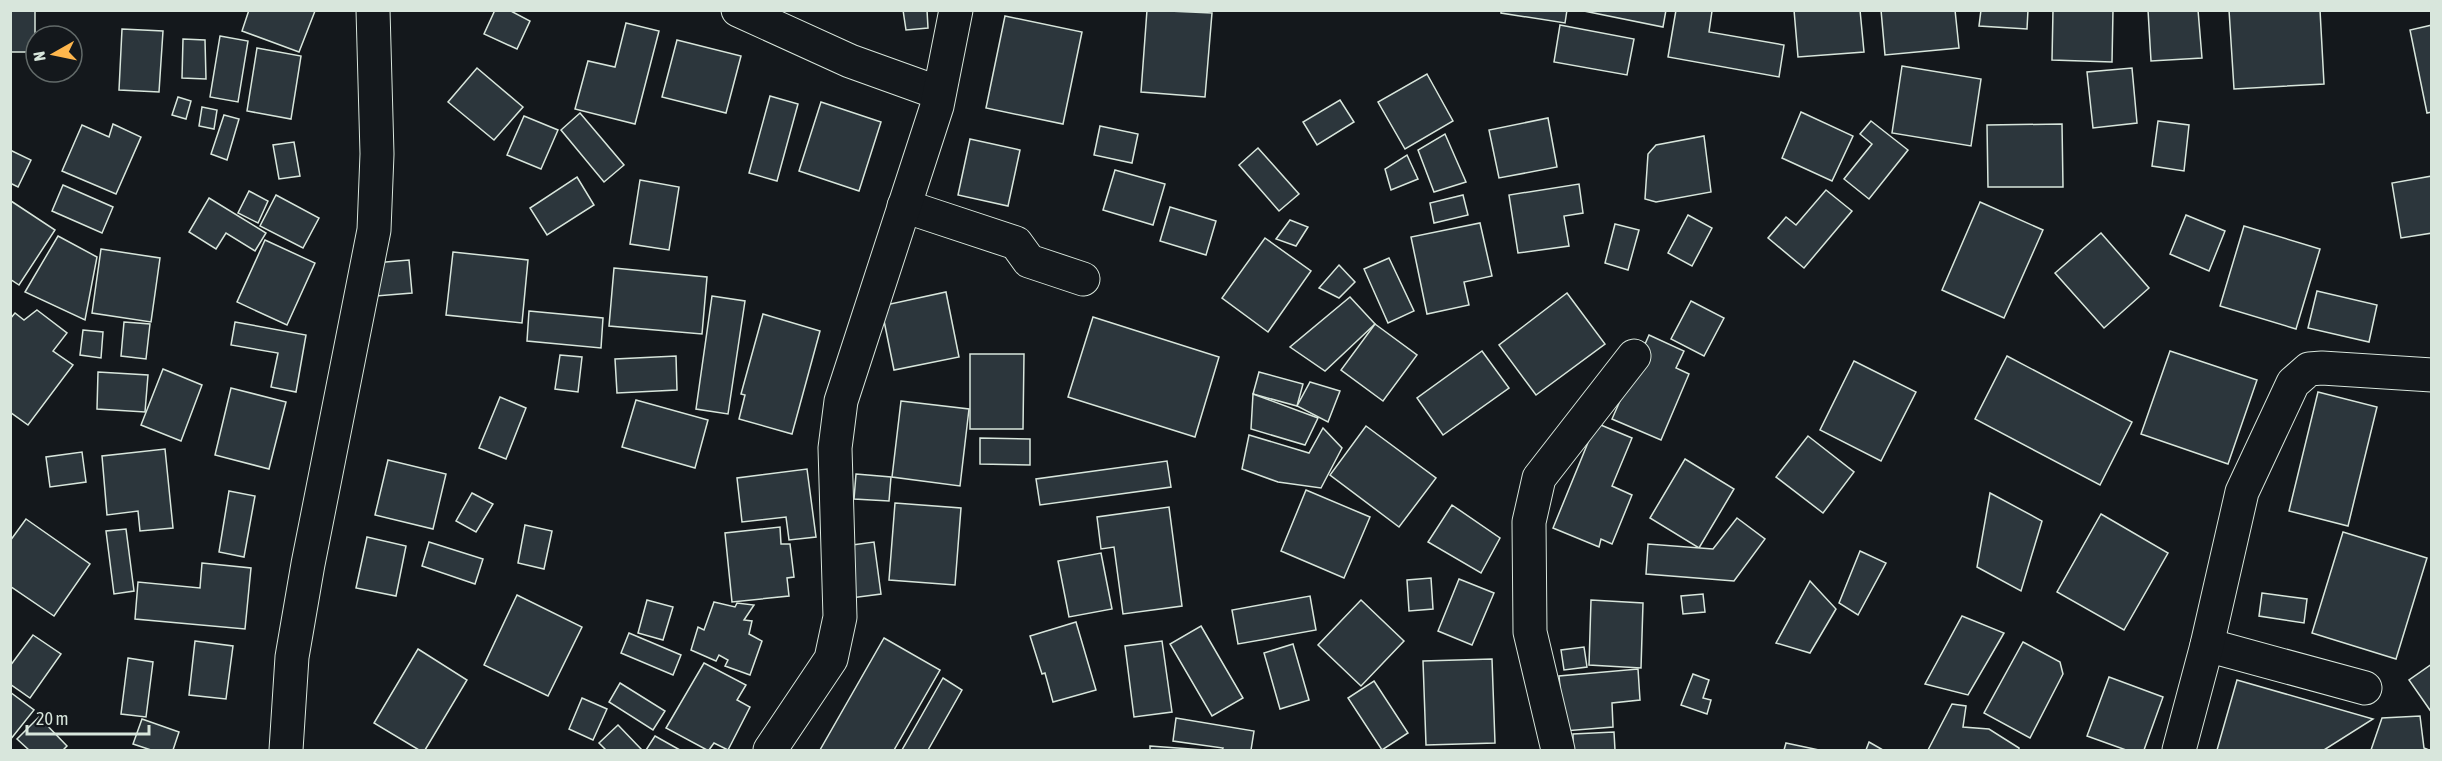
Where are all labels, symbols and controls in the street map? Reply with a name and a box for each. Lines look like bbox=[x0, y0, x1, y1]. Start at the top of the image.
north arrow bbox=[24, 24, 84, 84]
text: N bbox=[30, 50, 49, 62]
scale bar bbox=[27, 698, 148, 736]
text: 20 m bbox=[36, 708, 68, 729]

